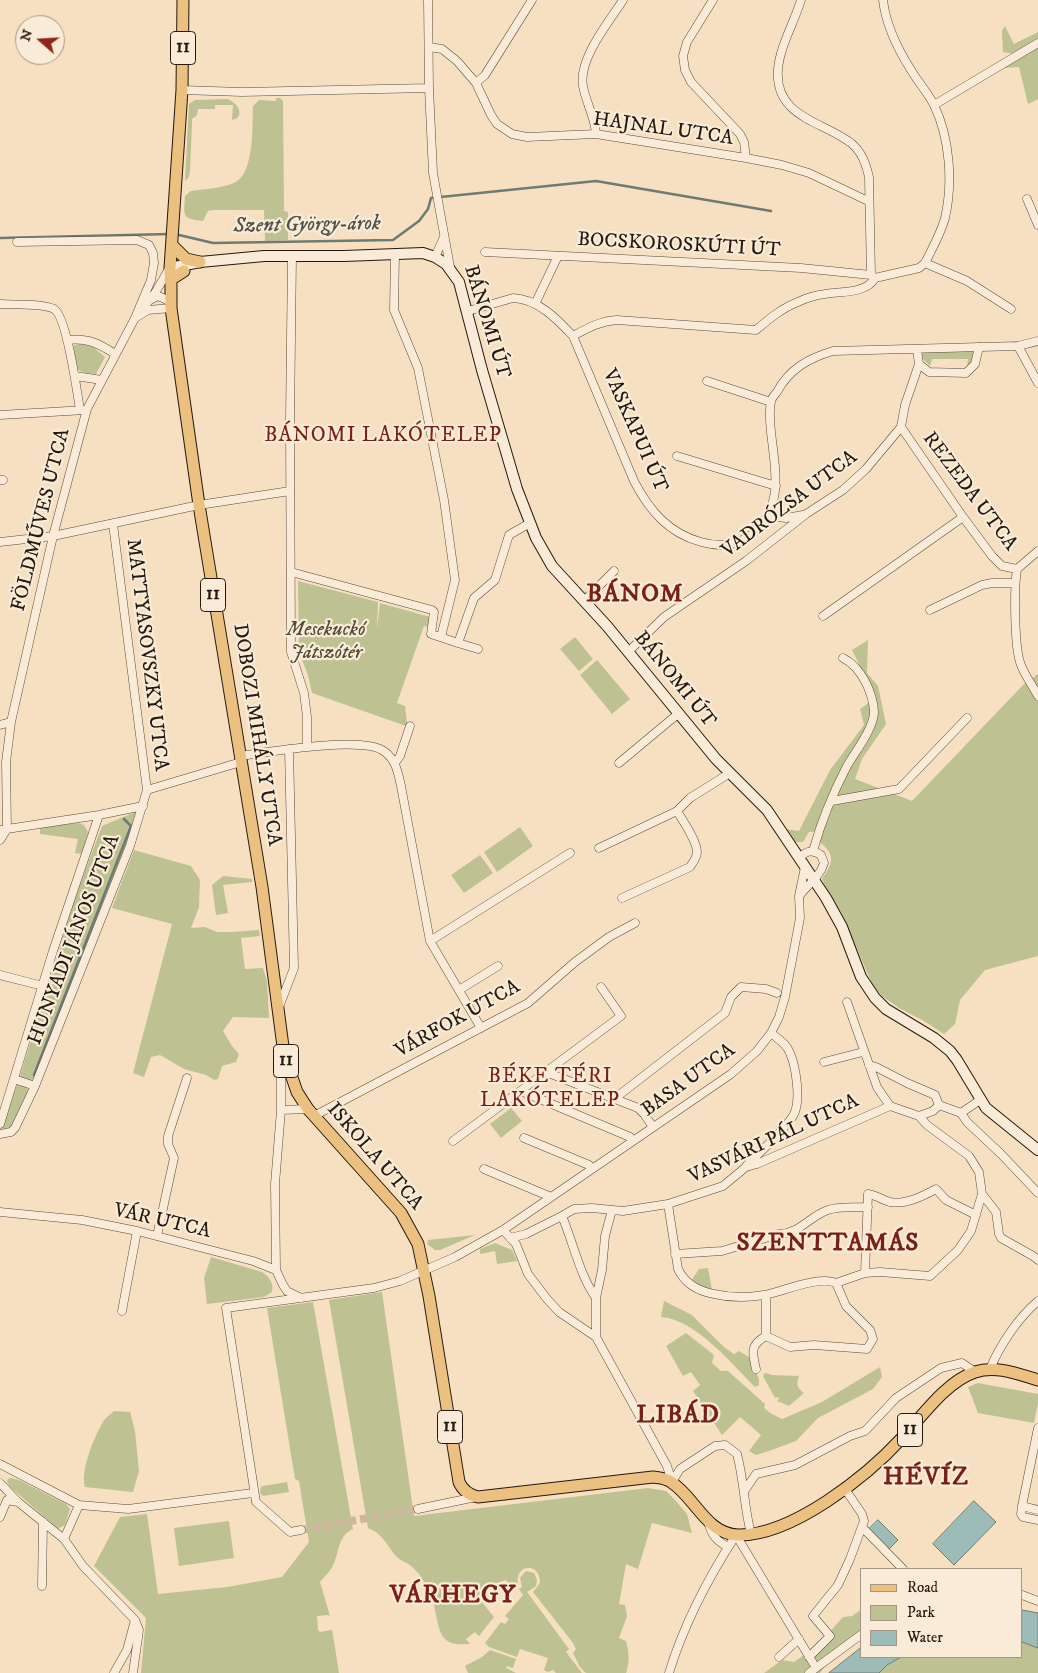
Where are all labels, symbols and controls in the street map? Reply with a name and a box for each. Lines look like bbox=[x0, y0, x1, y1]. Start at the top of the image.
north arrow bbox=[15, 15, 65, 65]
text: N bbox=[16, 27, 37, 44]
road number: 11 bbox=[170, 32, 196, 64]
street label: HAJNAL UTCA bbox=[591, 108, 735, 152]
water label: Szent György-árok bbox=[233, 212, 381, 240]
street label: BOCSKOROSKÚTI ÚT bbox=[577, 229, 781, 263]
street label: BÁNOMI ÚT bbox=[457, 263, 515, 381]
street label: VASKAPUI ÚT bbox=[596, 366, 672, 496]
district label: BÁNOMI LAKÓTELEP bbox=[262, 424, 504, 450]
street label: FÖLDMŰVES UTCA bbox=[8, 426, 76, 614]
street label: REZEDA UTCA bbox=[916, 428, 1022, 556]
street label: VADRÓZSA UTCA bbox=[717, 446, 863, 564]
street label: MATTYASOVSZKY UTCA bbox=[120, 537, 172, 773]
road number: 11 bbox=[200, 578, 226, 612]
district label: BÁNOM bbox=[586, 581, 684, 611]
park label: Mesekuckó Játszótér bbox=[287, 619, 365, 666]
street label: DOBOZI MIHÁLY UTCA bbox=[227, 622, 285, 848]
street label: BÁNOMI ÚT bbox=[628, 627, 720, 733]
street label: HUNYADI JÁNOS UTCA bbox=[24, 832, 126, 1048]
street label: VÁRFOK UTCA bbox=[391, 976, 525, 1064]
street label: BASA UTCA bbox=[638, 1039, 740, 1123]
road number: 11 bbox=[274, 1044, 298, 1078]
district label: BÉKE TÉRI LAKÓTELEP bbox=[479, 1065, 621, 1115]
street label: VASVÁRI PÁL UTCA bbox=[685, 1090, 863, 1190]
street label: ISKOLA UTCA bbox=[321, 1098, 427, 1216]
street label: VÁR UTCA bbox=[111, 1199, 213, 1245]
district label: SZENTTAMÁS bbox=[735, 1230, 921, 1260]
district label: LIBÁD bbox=[636, 1402, 720, 1432]
road number: 11 bbox=[438, 1410, 462, 1444]
road number: 11 bbox=[898, 1414, 922, 1446]
district label: HÉVÍZ bbox=[882, 1464, 970, 1494]
legend bbox=[860, 1568, 1023, 1658]
text: Road bbox=[907, 1578, 938, 1597]
district label: VÁRHEGY bbox=[389, 1582, 517, 1612]
text: Park bbox=[907, 1603, 935, 1622]
text: Water bbox=[907, 1628, 943, 1647]

